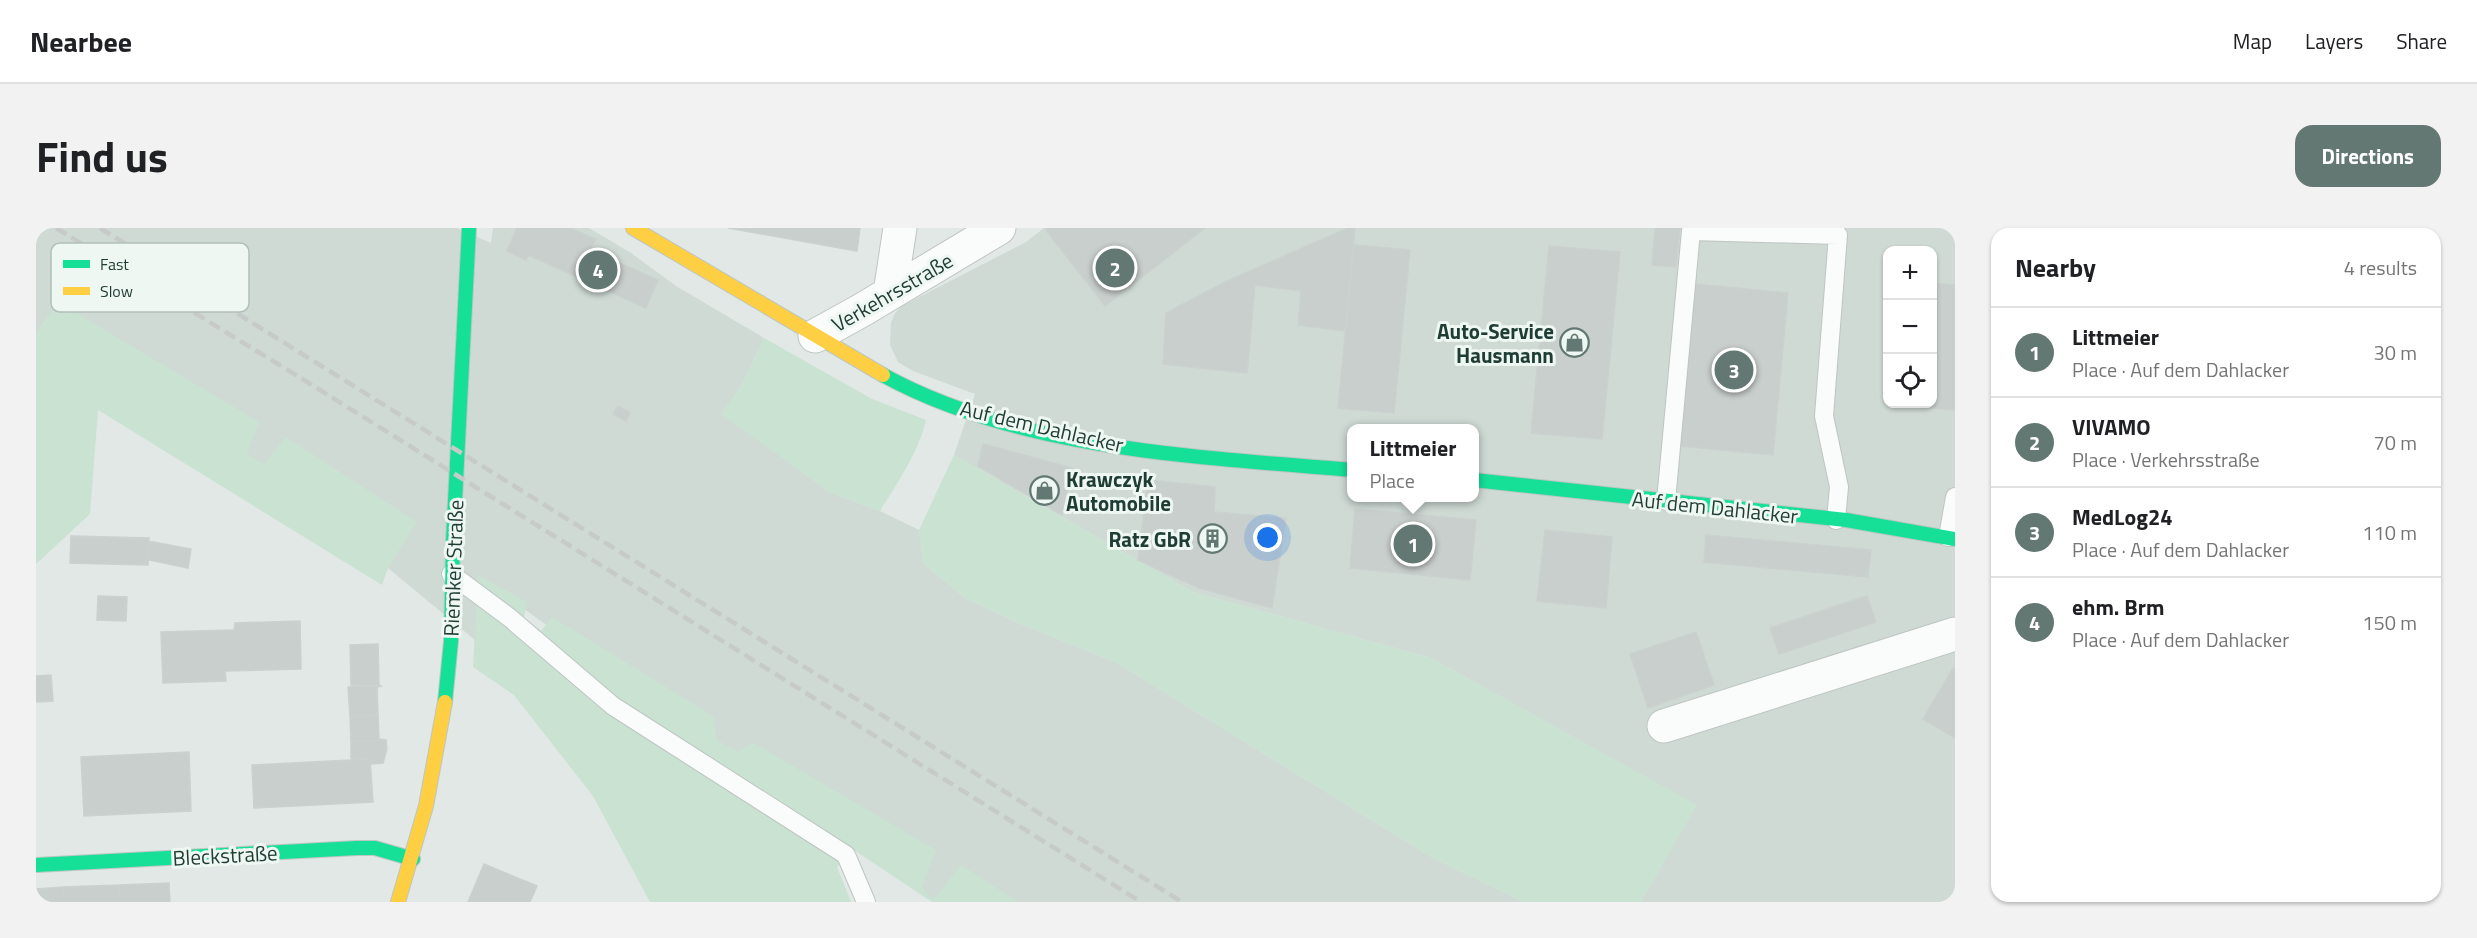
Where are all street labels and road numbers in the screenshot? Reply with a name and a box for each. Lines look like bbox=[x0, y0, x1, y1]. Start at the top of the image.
street label: Verkehrsstraße bbox=[825, 244, 959, 340]
street label: Auf dem Dahlacker bbox=[957, 392, 1127, 460]
street label: Auf dem Dahlacker bbox=[1630, 482, 1800, 532]
street label: Riemker Straße bbox=[435, 499, 471, 637]
street label: Bleckstraße bbox=[172, 836, 278, 874]

